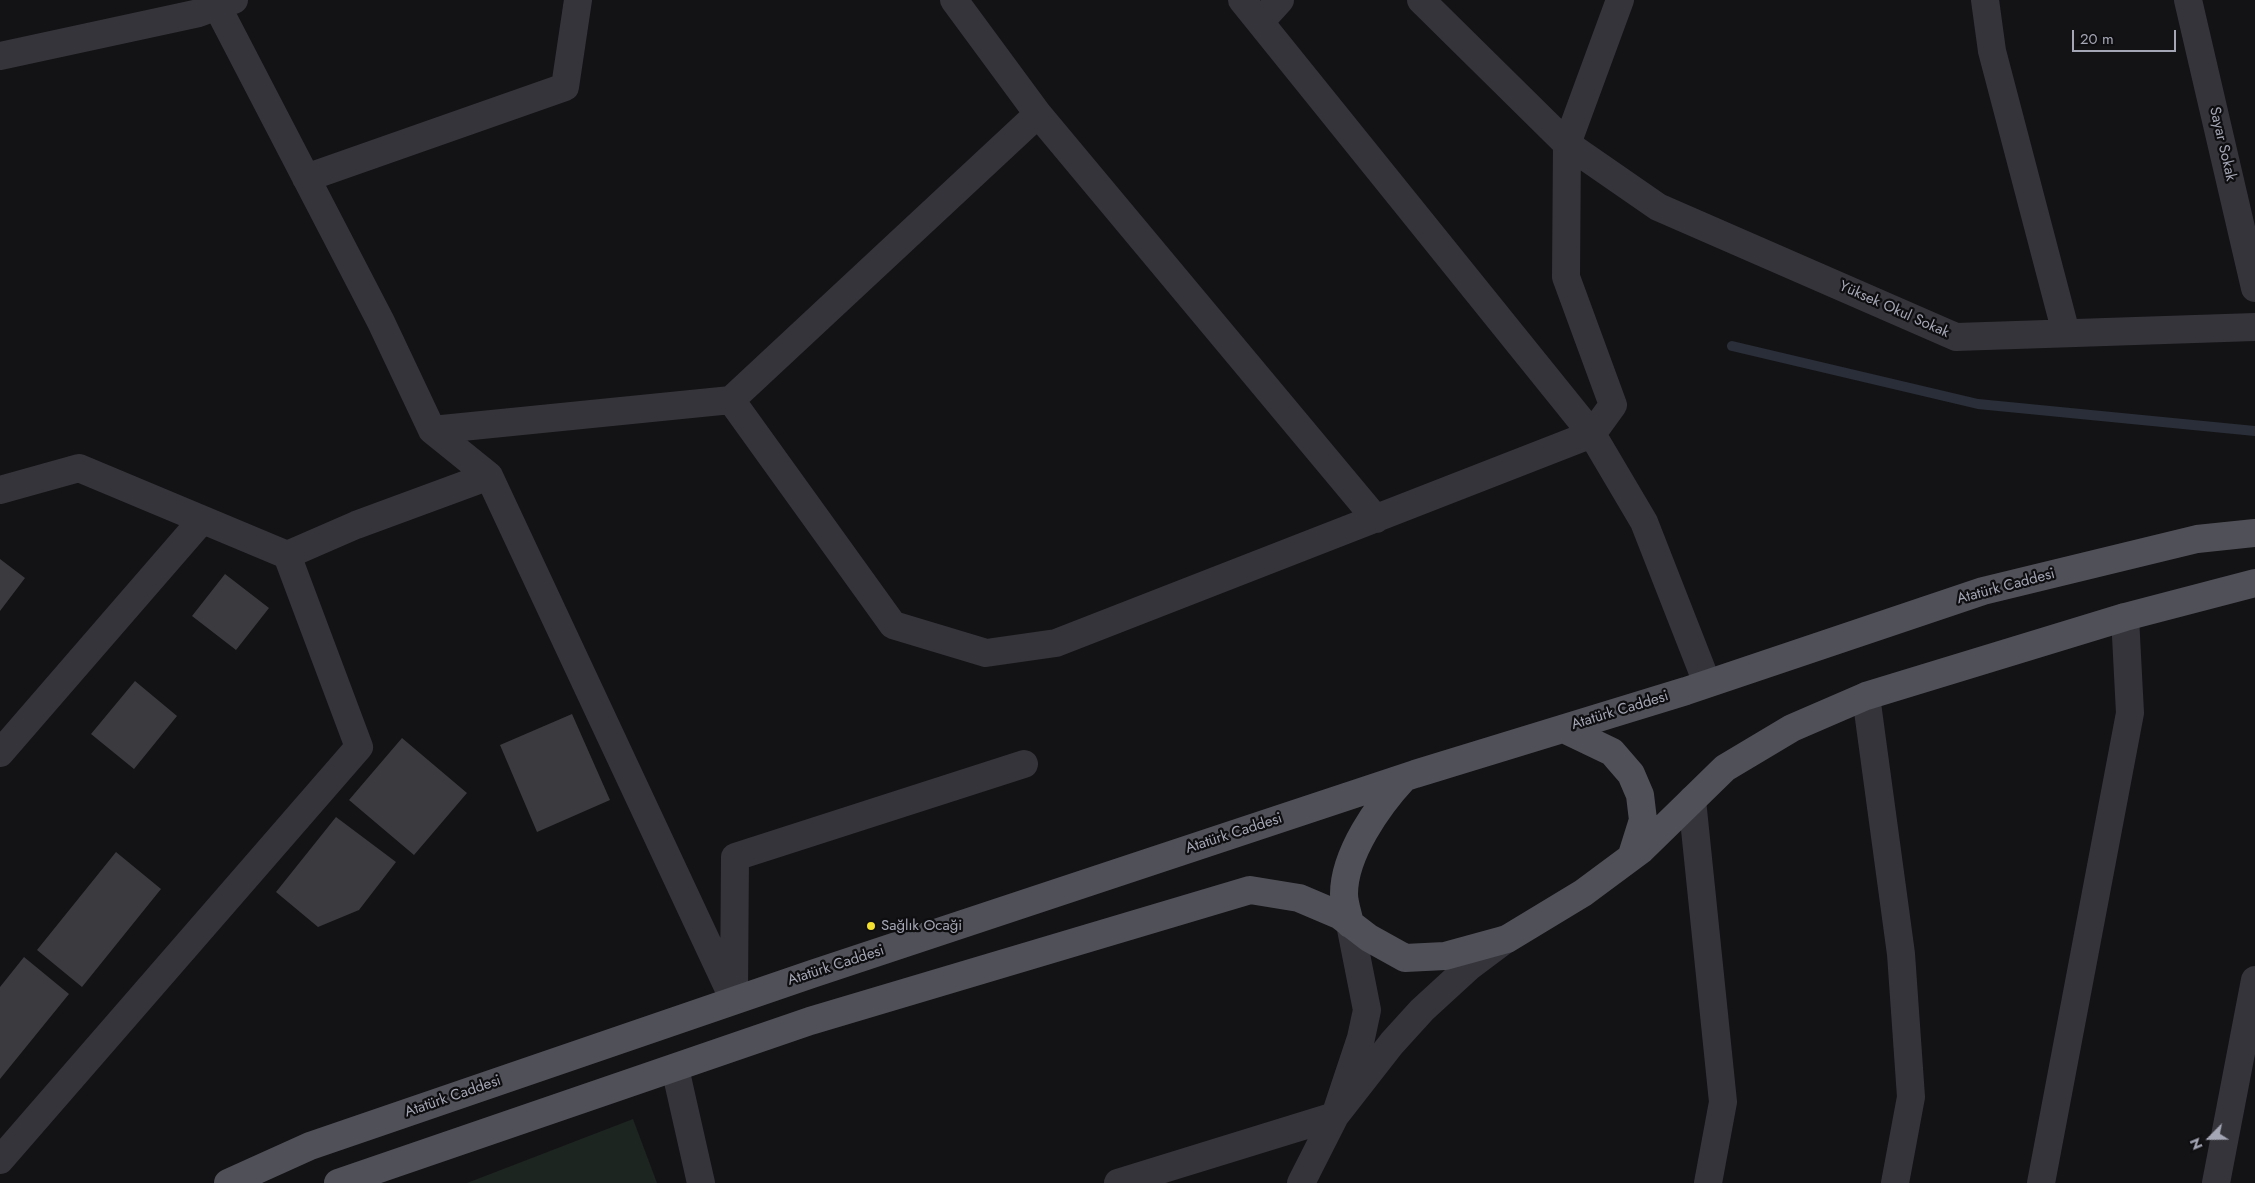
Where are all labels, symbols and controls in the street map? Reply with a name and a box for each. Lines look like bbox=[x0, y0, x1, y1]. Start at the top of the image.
scale bar bbox=[2075, 20, 2179, 52]
text: 20 m bbox=[2080, 28, 2114, 50]
street label: Sayar Sokak bbox=[2205, 105, 2239, 183]
street label: Yüksek Okul Sokak bbox=[1836, 278, 1952, 342]
street label: Atatürk Caddesi bbox=[1955, 565, 2057, 609]
street label: Atatürk Caddesi bbox=[1569, 688, 1671, 734]
street label: Atatürk Caddesi bbox=[1183, 810, 1285, 858]
place label: Sağlık Ocaği bbox=[881, 917, 962, 935]
marker: Sağlık Ocaği bbox=[865, 920, 877, 932]
street label: Atatürk Caddesi bbox=[785, 942, 887, 990]
street label: Atatürk Caddesi bbox=[402, 1072, 504, 1122]
north arrow bbox=[2185, 1113, 2235, 1163]
text: N bbox=[2185, 1135, 2208, 1153]

